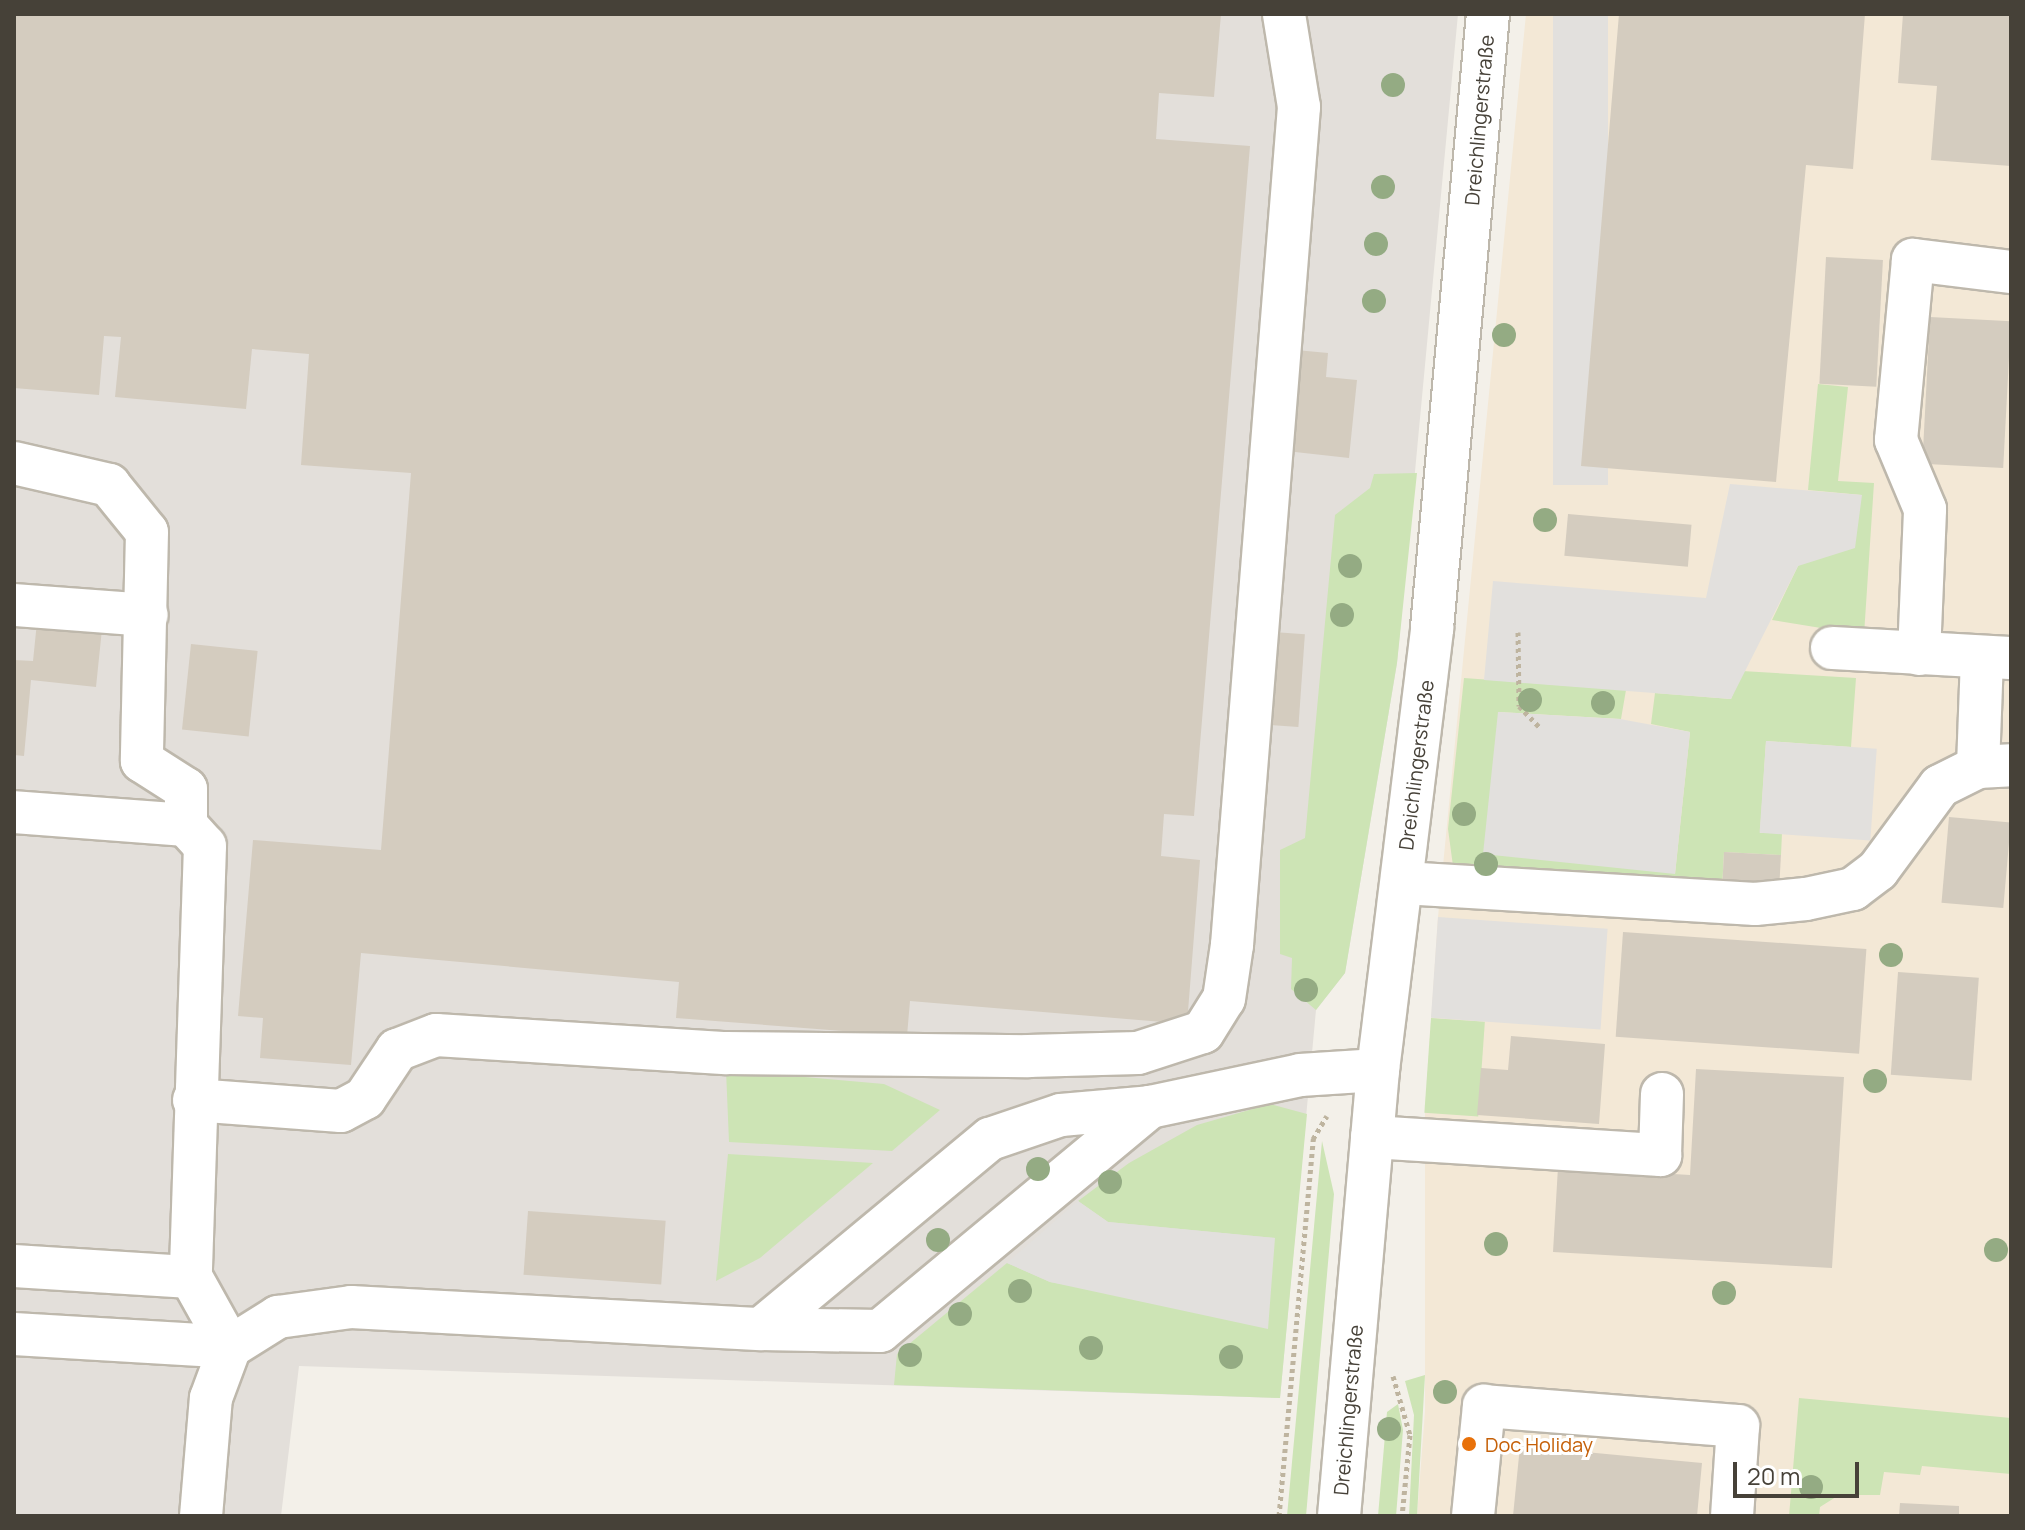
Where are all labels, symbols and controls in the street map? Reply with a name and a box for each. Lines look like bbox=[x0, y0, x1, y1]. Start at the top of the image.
street label: Dreichlingerstraße bbox=[1460, 34, 1498, 206]
street label: Dreichlingerstraße bbox=[1394, 678, 1438, 852]
street label: Dreichlingerstraße bbox=[1329, 1324, 1367, 1496]
place label: Doc Holiday bbox=[1485, 1432, 1593, 1456]
marker: Doc Holiday bbox=[1460, 1435, 1478, 1453]
scale bar bbox=[1737, 1446, 1863, 1496]
text: 20 m bbox=[1747, 1459, 1800, 1492]

